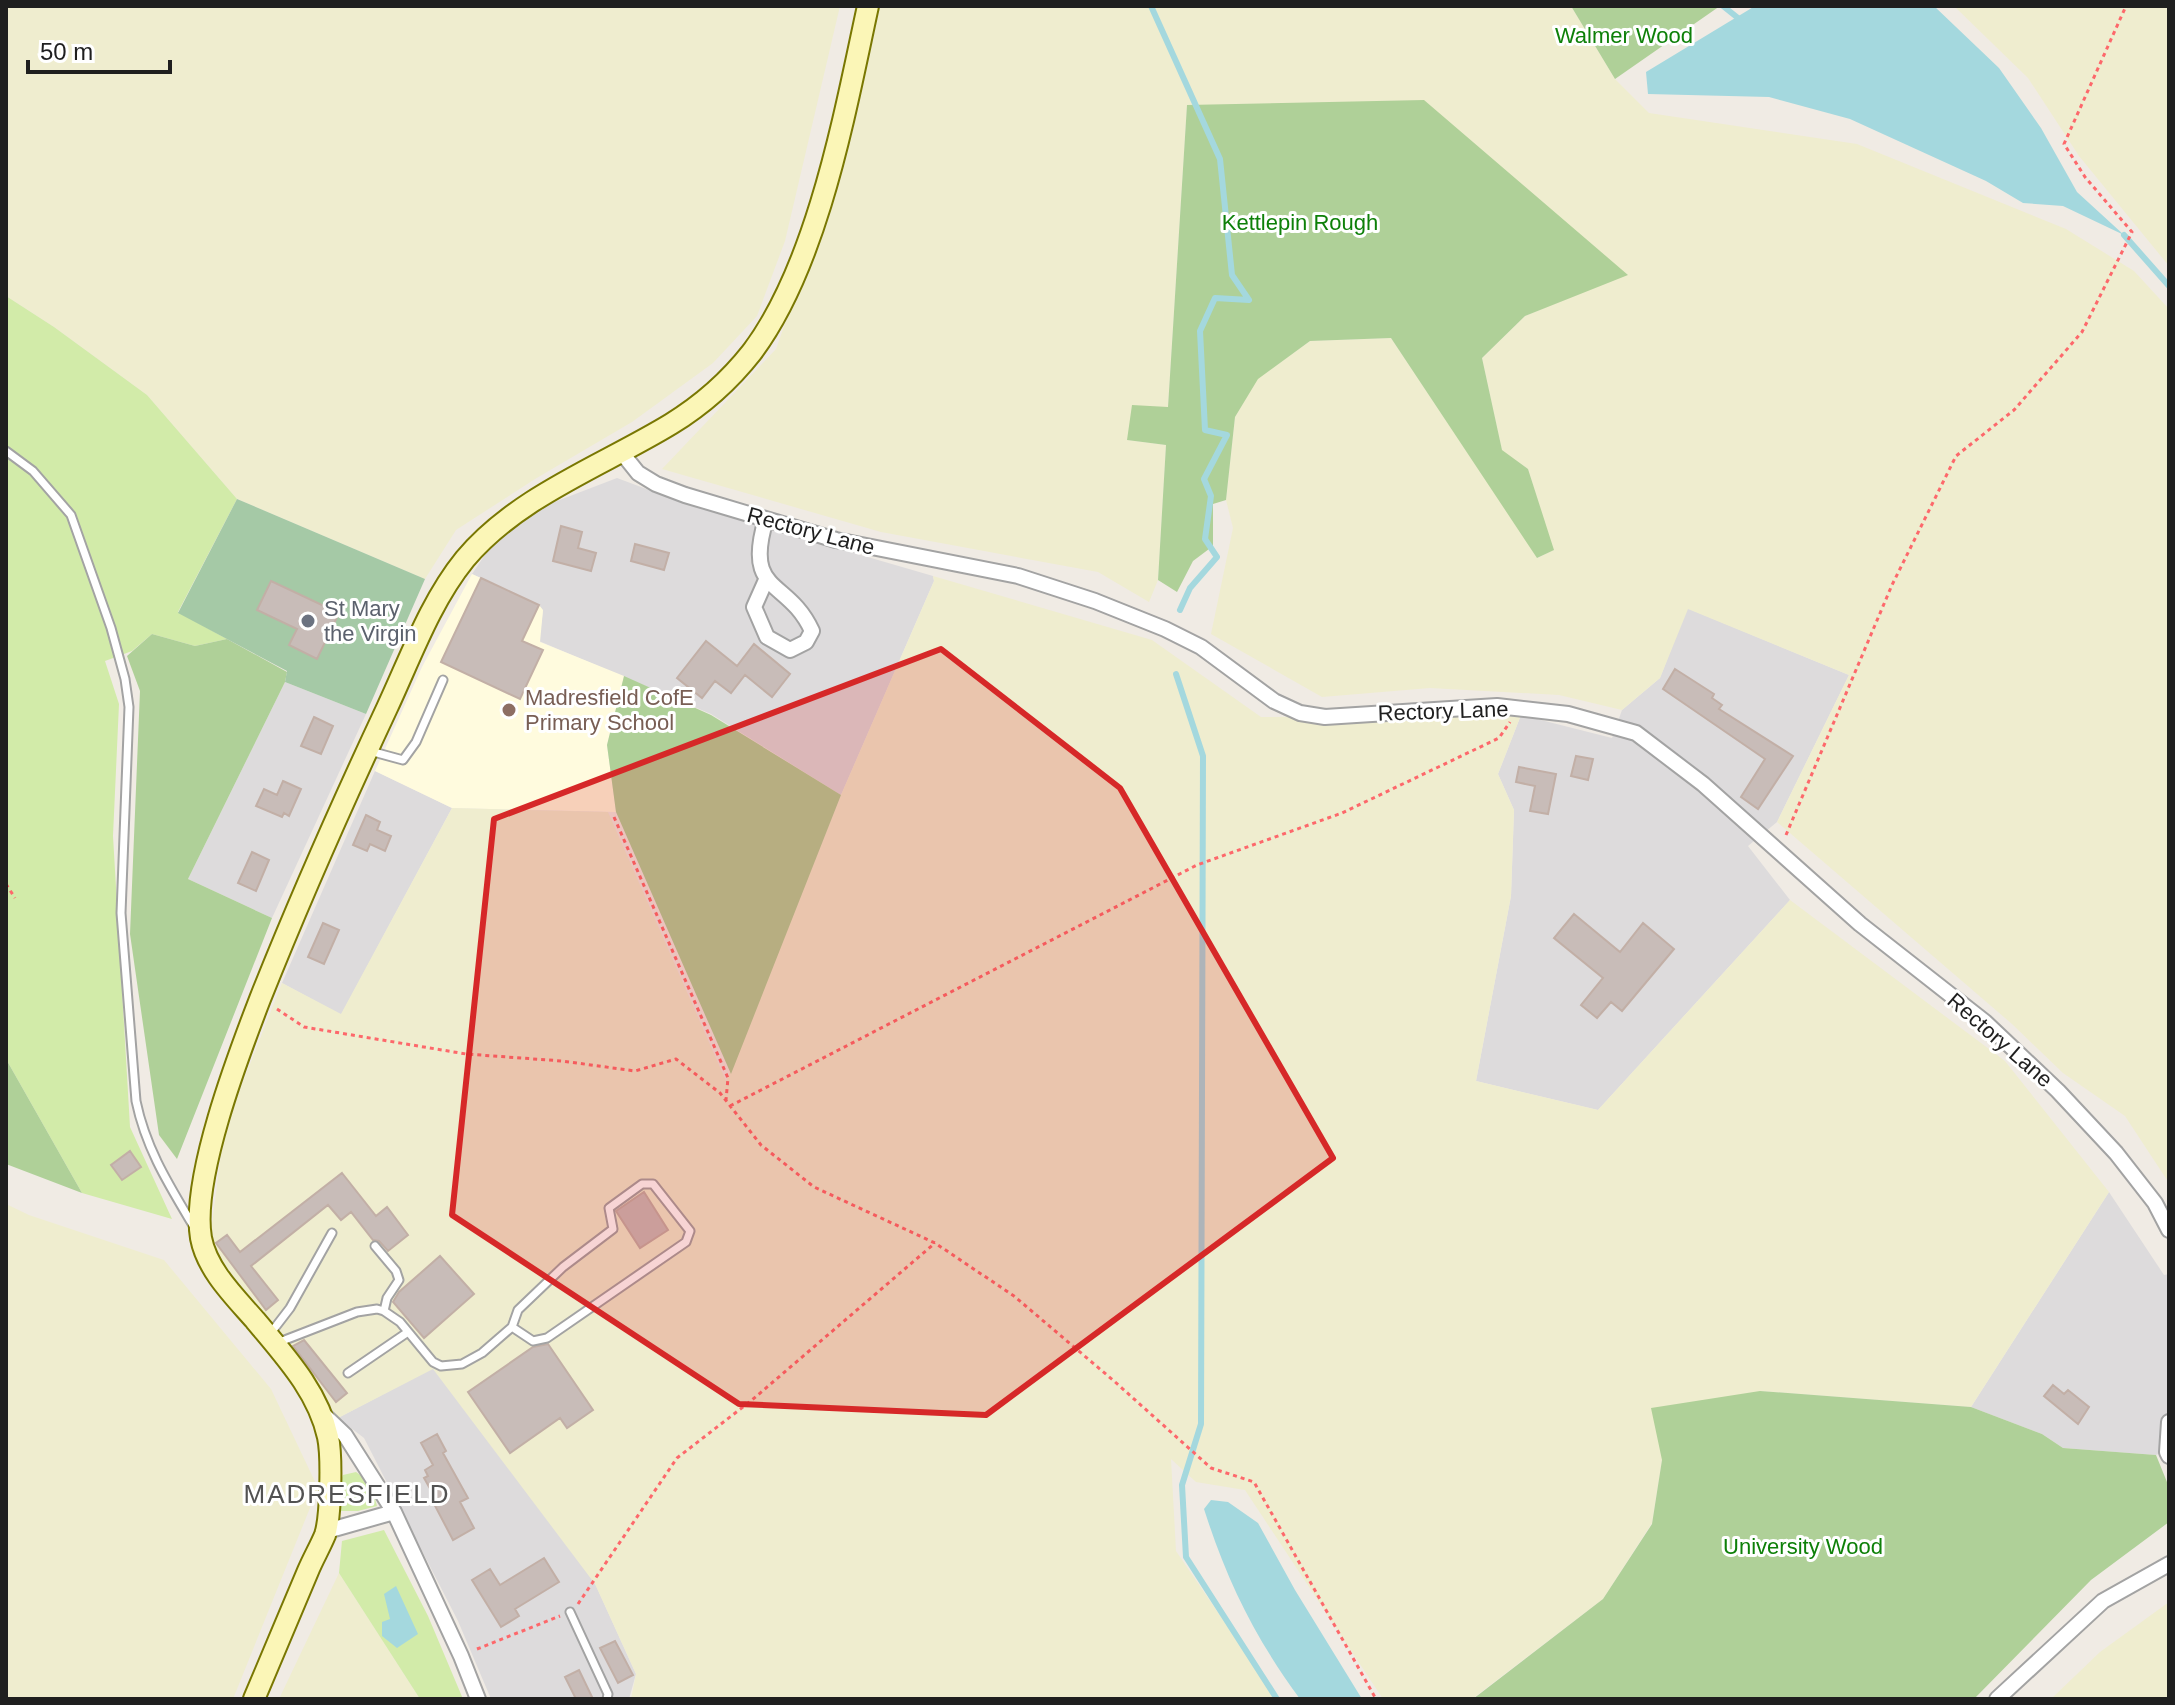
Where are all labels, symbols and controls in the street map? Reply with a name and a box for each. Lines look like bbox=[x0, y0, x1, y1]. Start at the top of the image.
park label: Walmer Wood bbox=[1555, 23, 1693, 48]
scale bar bbox=[28, 24, 170, 74]
text: 50 m bbox=[40, 38, 93, 65]
park label: Kettlepin Rough bbox=[1222, 210, 1378, 235]
street label: Rectory Lane bbox=[745, 502, 877, 560]
place label: St Mary the Virgin bbox=[324, 596, 417, 646]
marker: St Mary the Virgin bbox=[299, 612, 317, 630]
place label: Madresfield CofE Primary School bbox=[525, 685, 694, 735]
street label: Rectory Lane bbox=[1377, 696, 1509, 726]
marker: Madresfield CofE Primary School bbox=[500, 701, 518, 719]
street label: Rectory Lane bbox=[1942, 988, 2058, 1092]
district label: MADRESFIELD bbox=[244, 1479, 450, 1509]
park label: University Wood bbox=[1723, 1534, 1883, 1559]

